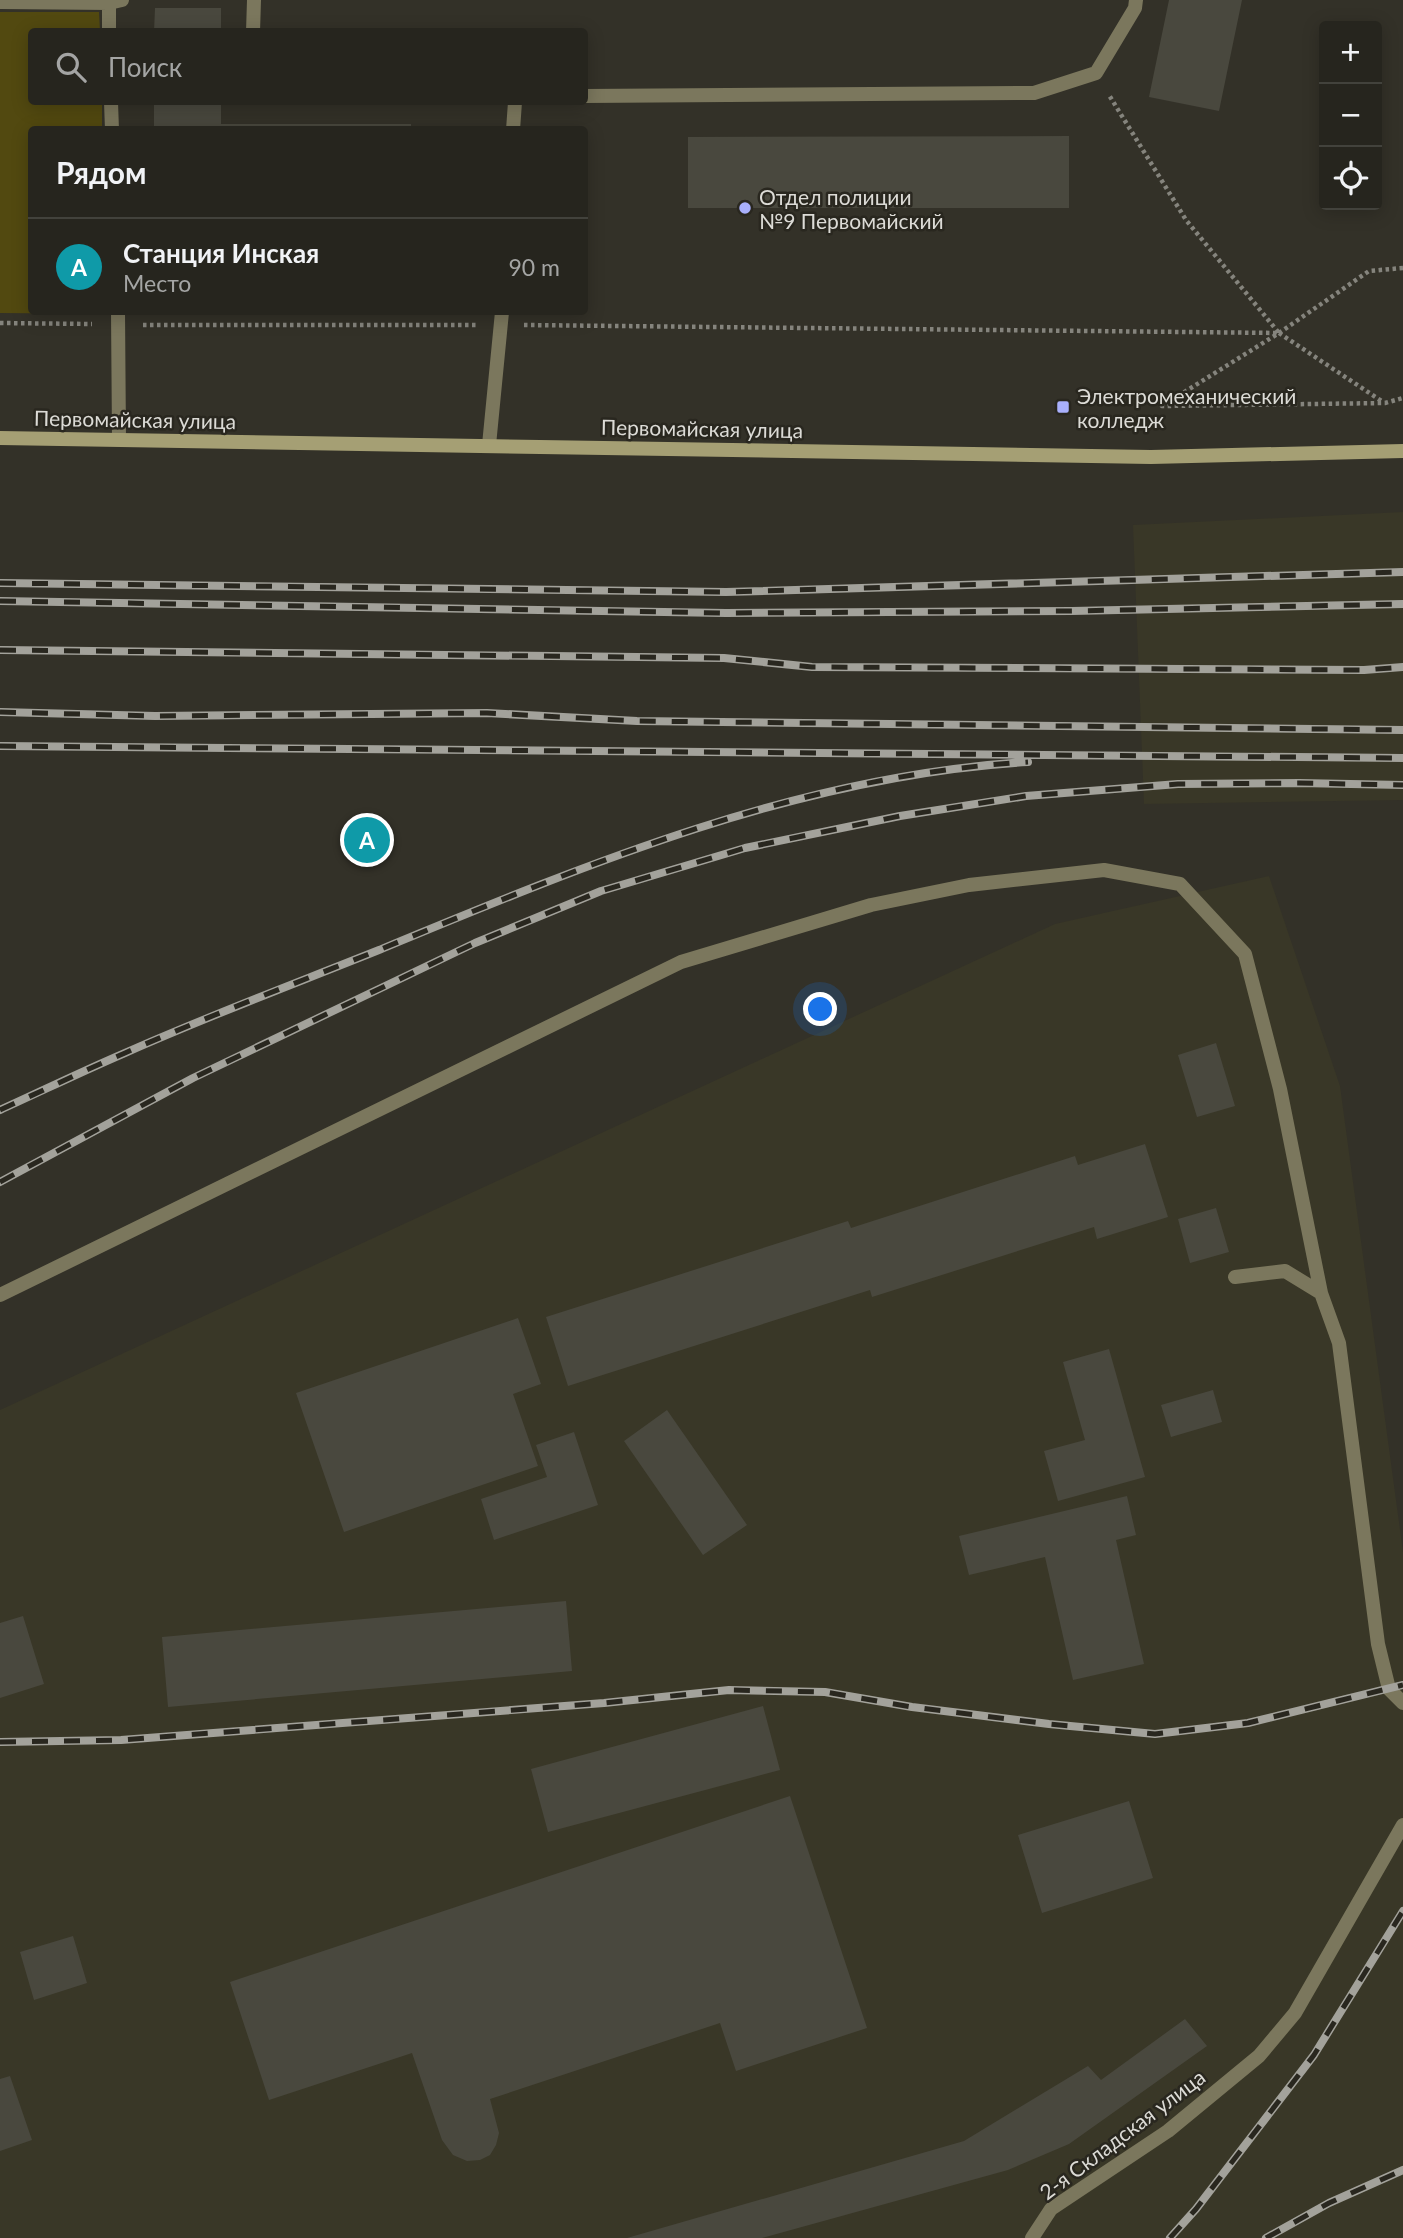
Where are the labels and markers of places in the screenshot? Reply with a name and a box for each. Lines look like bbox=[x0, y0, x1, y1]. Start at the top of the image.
place label: Отдел полиции №9 Первомайский bbox=[759, 184, 944, 233]
marker: Отдел полиции №9 Первомайский bbox=[737, 200, 753, 216]
place label: Электромеханический колледж bbox=[1077, 383, 1296, 432]
marker: Электромеханический колледж bbox=[1055, 399, 1071, 415]
pin: A bbox=[344, 814, 390, 866]

